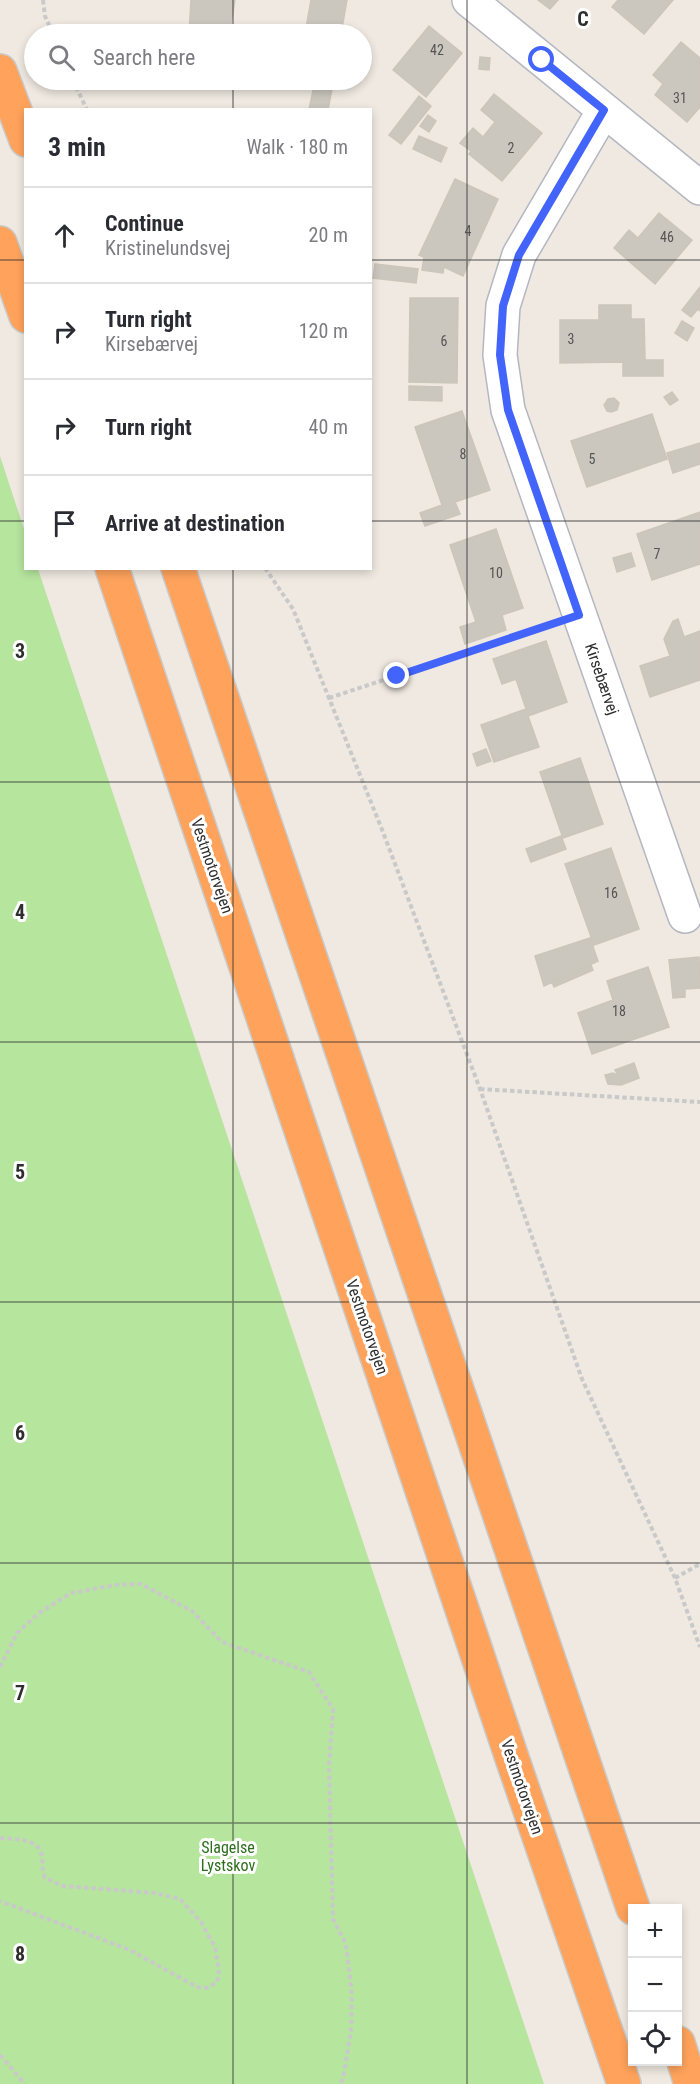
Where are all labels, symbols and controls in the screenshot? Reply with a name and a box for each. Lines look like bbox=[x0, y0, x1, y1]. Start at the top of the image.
text: C bbox=[577, 7, 589, 31]
search box bbox=[24, 24, 372, 90]
icon: search bbox=[45, 41, 78, 74]
house number: 42 bbox=[430, 42, 444, 58]
text: Search here bbox=[93, 45, 195, 70]
route start bbox=[528, 46, 554, 72]
house number: 31 bbox=[673, 90, 687, 106]
text: 3 min bbox=[48, 132, 106, 162]
text: Walk · 180 m bbox=[247, 135, 348, 159]
house number: 2 bbox=[508, 140, 515, 156]
text: Continue bbox=[105, 211, 184, 236]
icon: ahead bbox=[48, 219, 81, 252]
text: 20 m bbox=[309, 223, 348, 247]
house number: 4 bbox=[465, 223, 472, 239]
house number: 46 bbox=[660, 229, 674, 245]
text: Kristinelundsvej bbox=[105, 236, 231, 260]
text: Turn right bbox=[105, 307, 192, 332]
icon: right bbox=[48, 315, 81, 348]
text: 120 m bbox=[299, 319, 348, 343]
house number: 3 bbox=[568, 331, 574, 347]
text: Kirsebærvej bbox=[105, 332, 198, 356]
house number: 6 bbox=[441, 333, 448, 349]
icon: right bbox=[48, 411, 81, 444]
text: Turn right bbox=[105, 415, 192, 440]
text: 40 m bbox=[309, 415, 348, 439]
house number: 8 bbox=[460, 446, 467, 462]
house number: 5 bbox=[589, 451, 596, 467]
icon: arrive bbox=[48, 507, 81, 540]
text: Arrive at destination bbox=[105, 511, 285, 536]
house number: 7 bbox=[654, 546, 661, 562]
house number: 10 bbox=[489, 565, 503, 581]
text: 3 bbox=[15, 639, 25, 663]
street label: Kirsebærvej bbox=[581, 641, 623, 717]
route end bbox=[383, 662, 409, 688]
street label: Vestmotorvejen bbox=[187, 816, 237, 916]
house number: 16 bbox=[604, 885, 618, 901]
text: 4 bbox=[15, 900, 25, 924]
house number: 18 bbox=[612, 1003, 626, 1019]
text: 5 bbox=[15, 1160, 25, 1184]
street label: Vestmotorvejen bbox=[342, 1277, 392, 1377]
text: 6 bbox=[15, 1421, 25, 1445]
text: 7 bbox=[15, 1681, 25, 1705]
street label: Vestmotorvejen bbox=[497, 1737, 547, 1837]
park label: Slagelse Lystskov bbox=[201, 1838, 255, 1875]
map controls bbox=[628, 1904, 682, 2066]
button: + bbox=[628, 1904, 682, 1958]
text: 8 bbox=[15, 1942, 25, 1966]
button: − bbox=[628, 1958, 682, 2012]
button: locate bbox=[628, 2012, 682, 2066]

